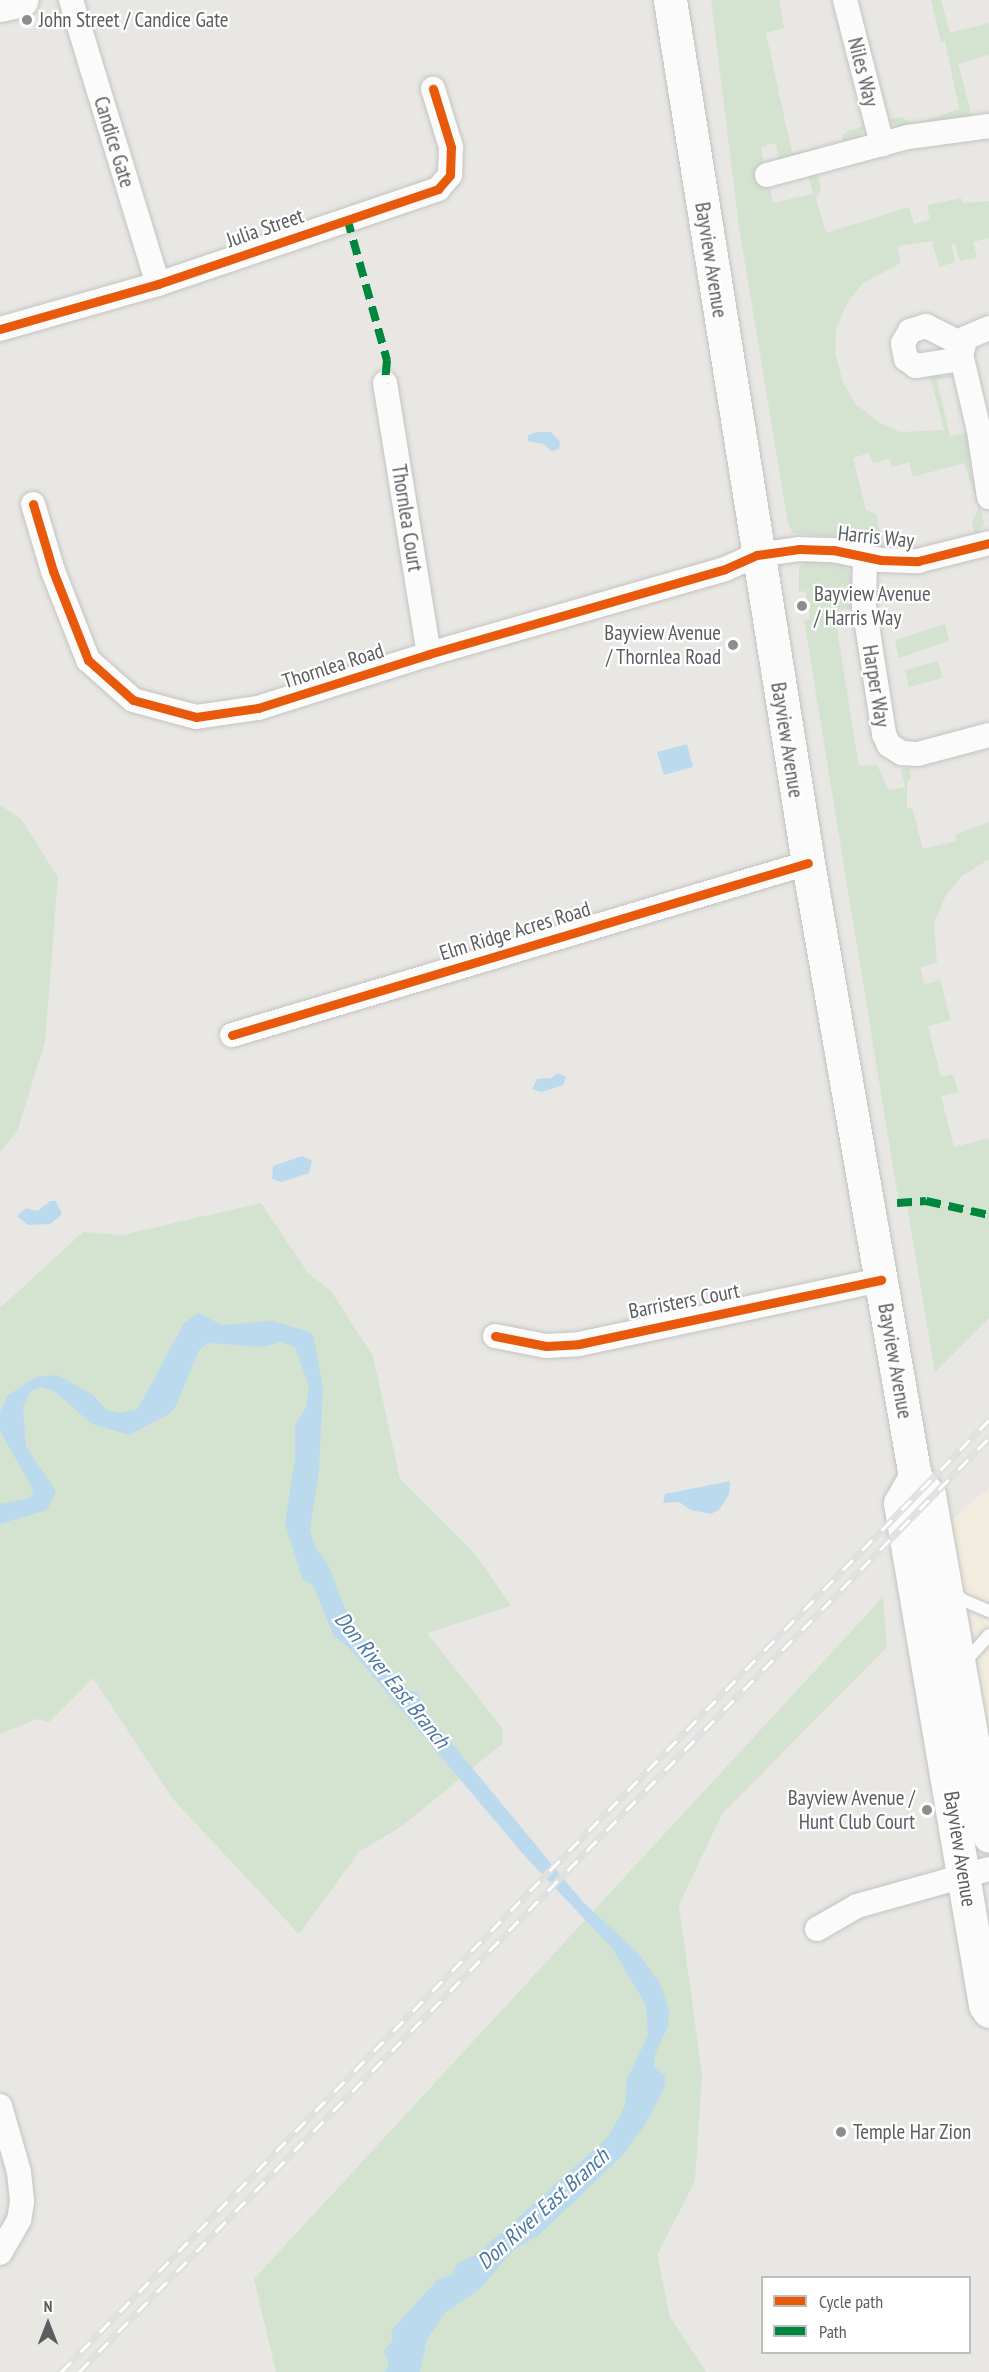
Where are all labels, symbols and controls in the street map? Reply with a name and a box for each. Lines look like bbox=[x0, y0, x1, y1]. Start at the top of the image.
place label: John Street / Candice Gate bbox=[39, 7, 228, 33]
marker: John Street / Candice Gate bbox=[20, 13, 34, 27]
street label: Niles Way bbox=[842, 35, 884, 109]
street label: Candice Gate bbox=[88, 93, 140, 191]
street label: Bayview Avenue bbox=[689, 200, 733, 320]
street label: Julia Street bbox=[223, 203, 307, 253]
street label: Thornlea Court bbox=[386, 463, 428, 573]
street label: Harris Way bbox=[836, 520, 916, 554]
place label: Bayview Avenue / Harris Way bbox=[814, 581, 932, 631]
marker: Bayview Avenue / Harris Way bbox=[795, 599, 809, 613]
place label: Bayview Avenue / Thornlea Road bbox=[603, 620, 721, 670]
street label: Thornlea Road bbox=[279, 638, 387, 694]
marker: Bayview Avenue / Thornlea Road bbox=[726, 638, 740, 652]
street label: Harper Way bbox=[857, 643, 895, 729]
street label: Bayview Avenue bbox=[765, 680, 809, 800]
street label: Elm Ridge Acres Road bbox=[436, 896, 594, 966]
street label: Barristers Court bbox=[626, 1278, 742, 1324]
street label: Bayview Avenue bbox=[872, 1301, 918, 1421]
water label: Don River East Branch bbox=[329, 1607, 455, 1753]
place label: Bayview Avenue / Hunt Club Court bbox=[787, 1785, 915, 1835]
street label: Bayview Avenue bbox=[938, 1789, 982, 1909]
marker: Bayview Avenue / Hunt Club Court bbox=[920, 1803, 934, 1817]
place label: Temple Har Zion bbox=[853, 2119, 972, 2145]
marker: Temple Har Zion bbox=[834, 2125, 848, 2139]
water label: Don River East Branch bbox=[472, 2143, 614, 2275]
legend bbox=[761, 2276, 971, 2354]
text: Cycle path bbox=[819, 2290, 883, 2313]
north arrow bbox=[18, 2294, 78, 2354]
text: N bbox=[44, 2296, 52, 2316]
text: Path bbox=[819, 2320, 847, 2343]

